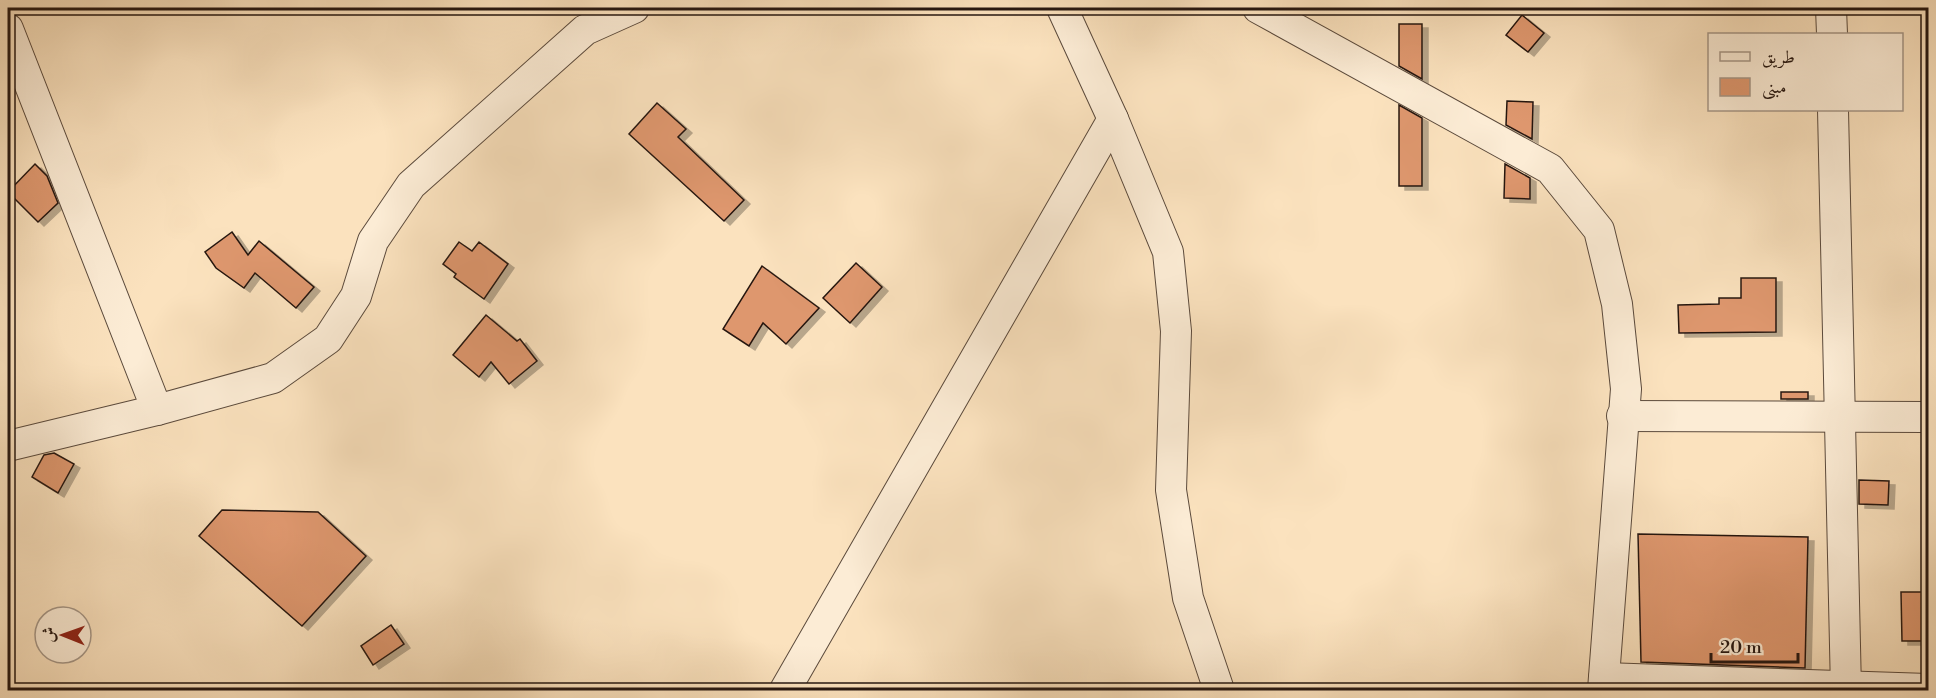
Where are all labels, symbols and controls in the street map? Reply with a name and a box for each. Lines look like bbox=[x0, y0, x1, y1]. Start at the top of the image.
legend bbox=[1708, 33, 1903, 111]
text: طريق bbox=[1762, 46, 1795, 69]
text: مبنى bbox=[1762, 76, 1787, 100]
north arrow bbox=[33, 605, 93, 665]
scale bar bbox=[1711, 626, 1798, 664]
text: ش bbox=[39, 627, 59, 643]
text: 20 m bbox=[1720, 636, 1762, 659]

